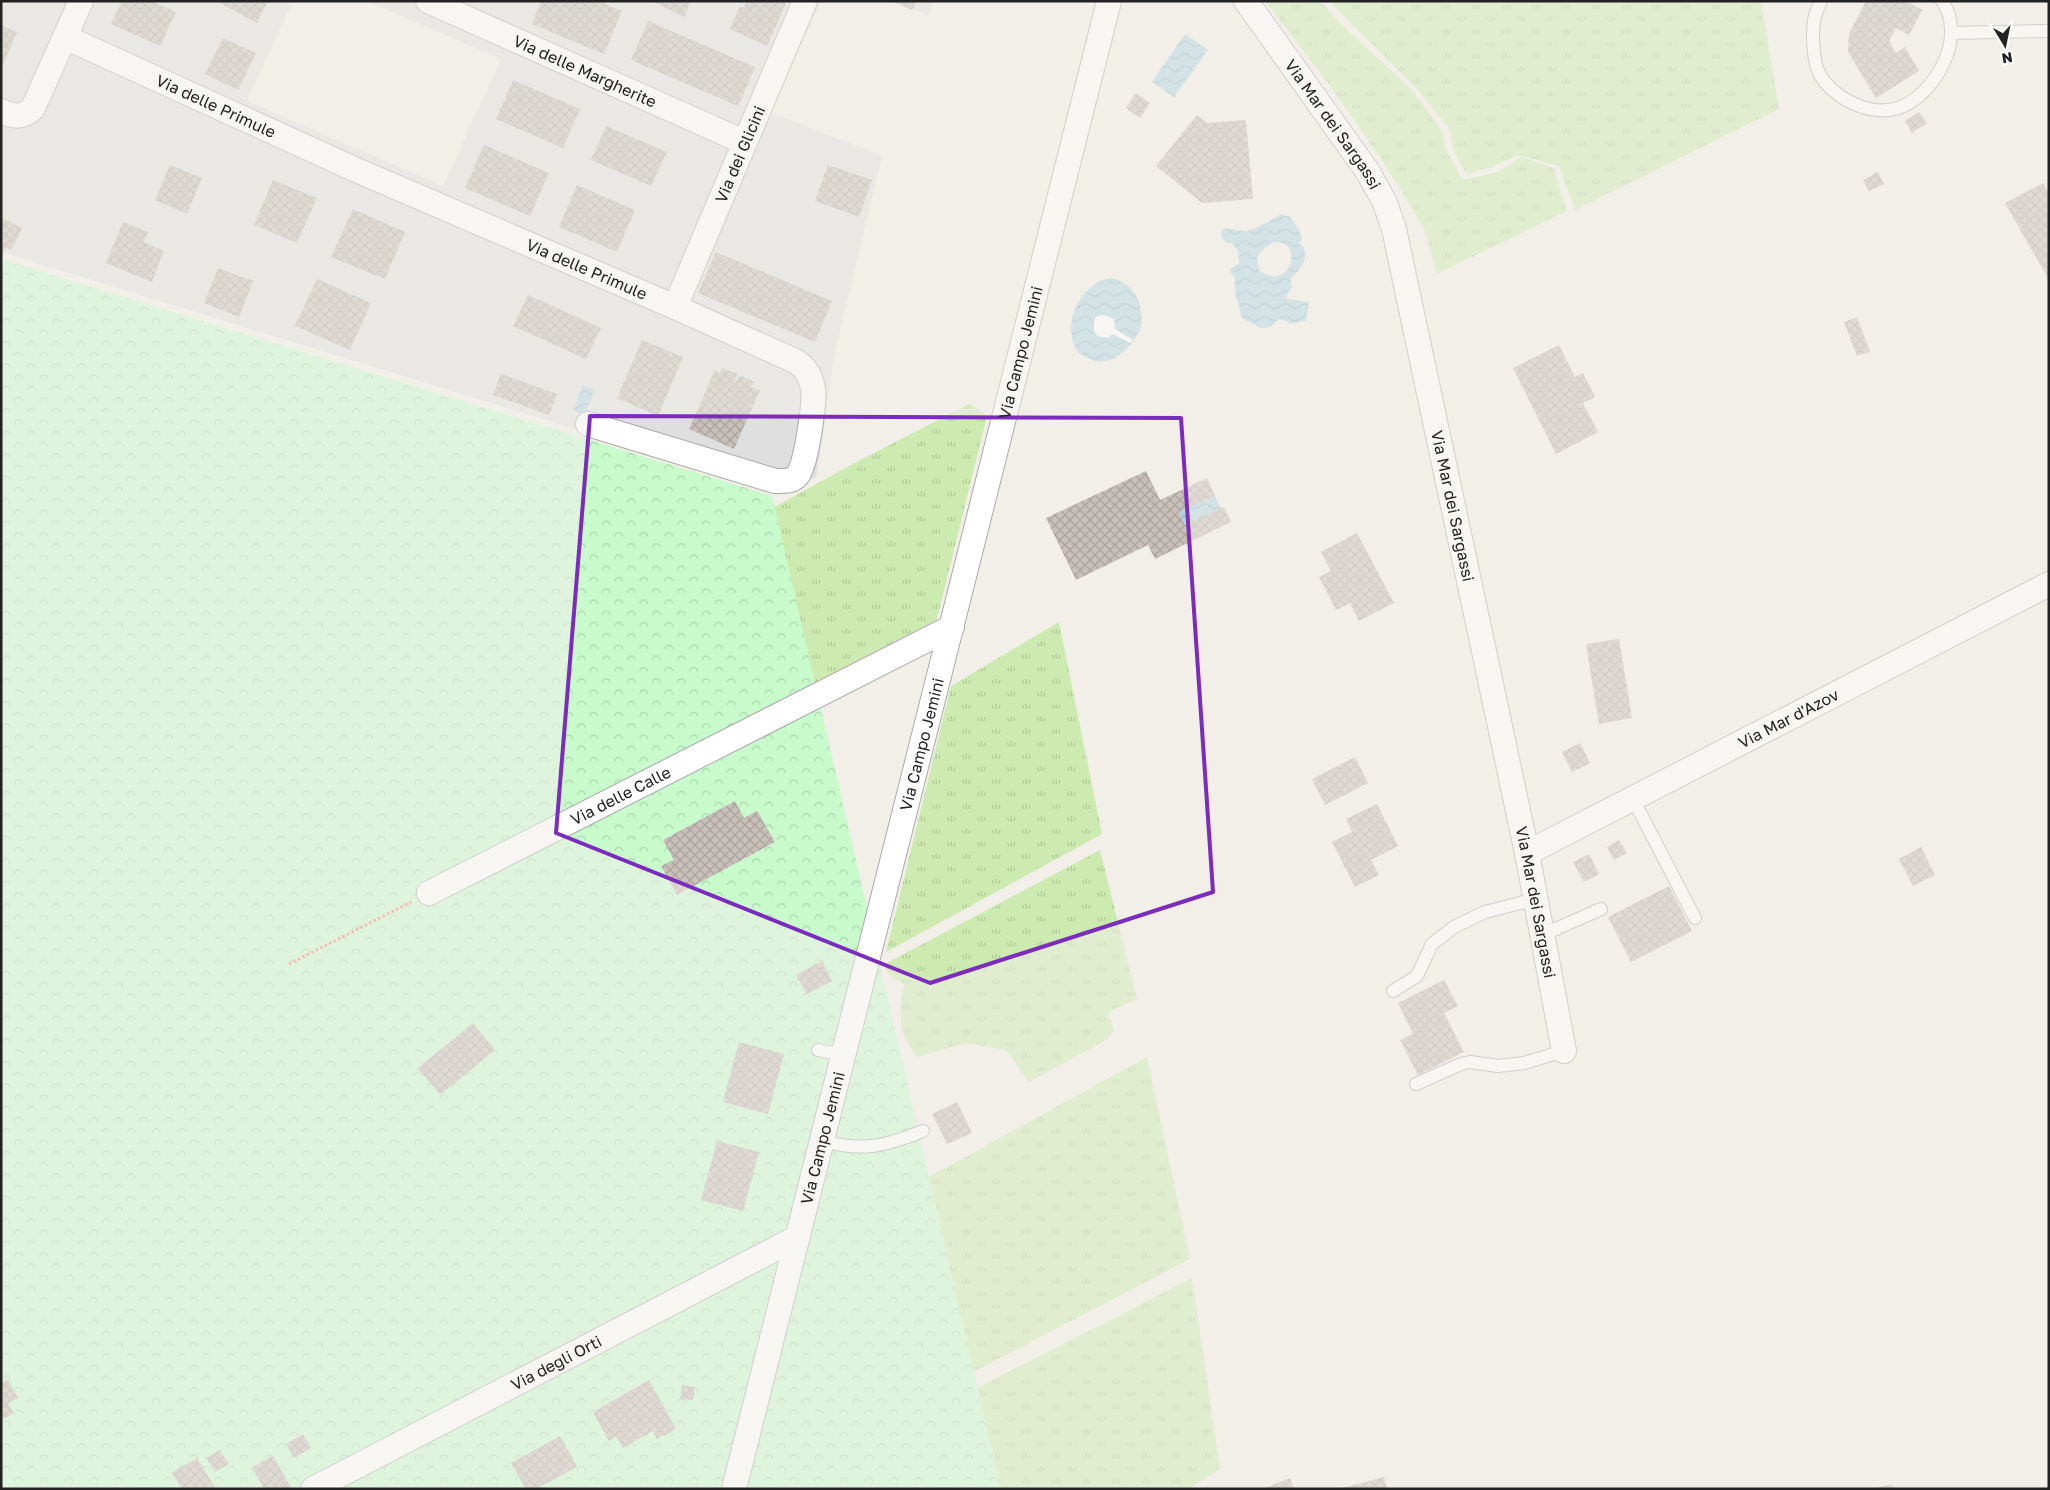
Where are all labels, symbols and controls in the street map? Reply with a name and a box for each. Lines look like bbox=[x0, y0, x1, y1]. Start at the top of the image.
north arrow bbox=[1980, 20, 2030, 70]
street label: Via delle Margherite bbox=[510, 30, 660, 112]
text: N bbox=[2001, 49, 2014, 68]
street label: Via Mar dei Sargassi bbox=[1281, 55, 1385, 193]
street label: Via delle Primule bbox=[153, 70, 279, 142]
street label: Via dei Glicini bbox=[710, 103, 769, 206]
street label: Via delle Primule bbox=[523, 234, 650, 304]
street label: Via Campo Jemini bbox=[994, 284, 1047, 421]
street label: Via Mar dei Sargassi bbox=[1427, 428, 1479, 583]
street label: Via Campo Jemini bbox=[895, 676, 948, 813]
street label: Via Mar d'Azov bbox=[1735, 684, 1842, 753]
street label: Via delle Calle bbox=[567, 762, 674, 829]
street label: Via Mar dei Sargassi bbox=[1512, 824, 1560, 980]
street label: Via Campo Jemini bbox=[796, 1069, 849, 1207]
street label: Via degli Orti bbox=[507, 1331, 605, 1395]

